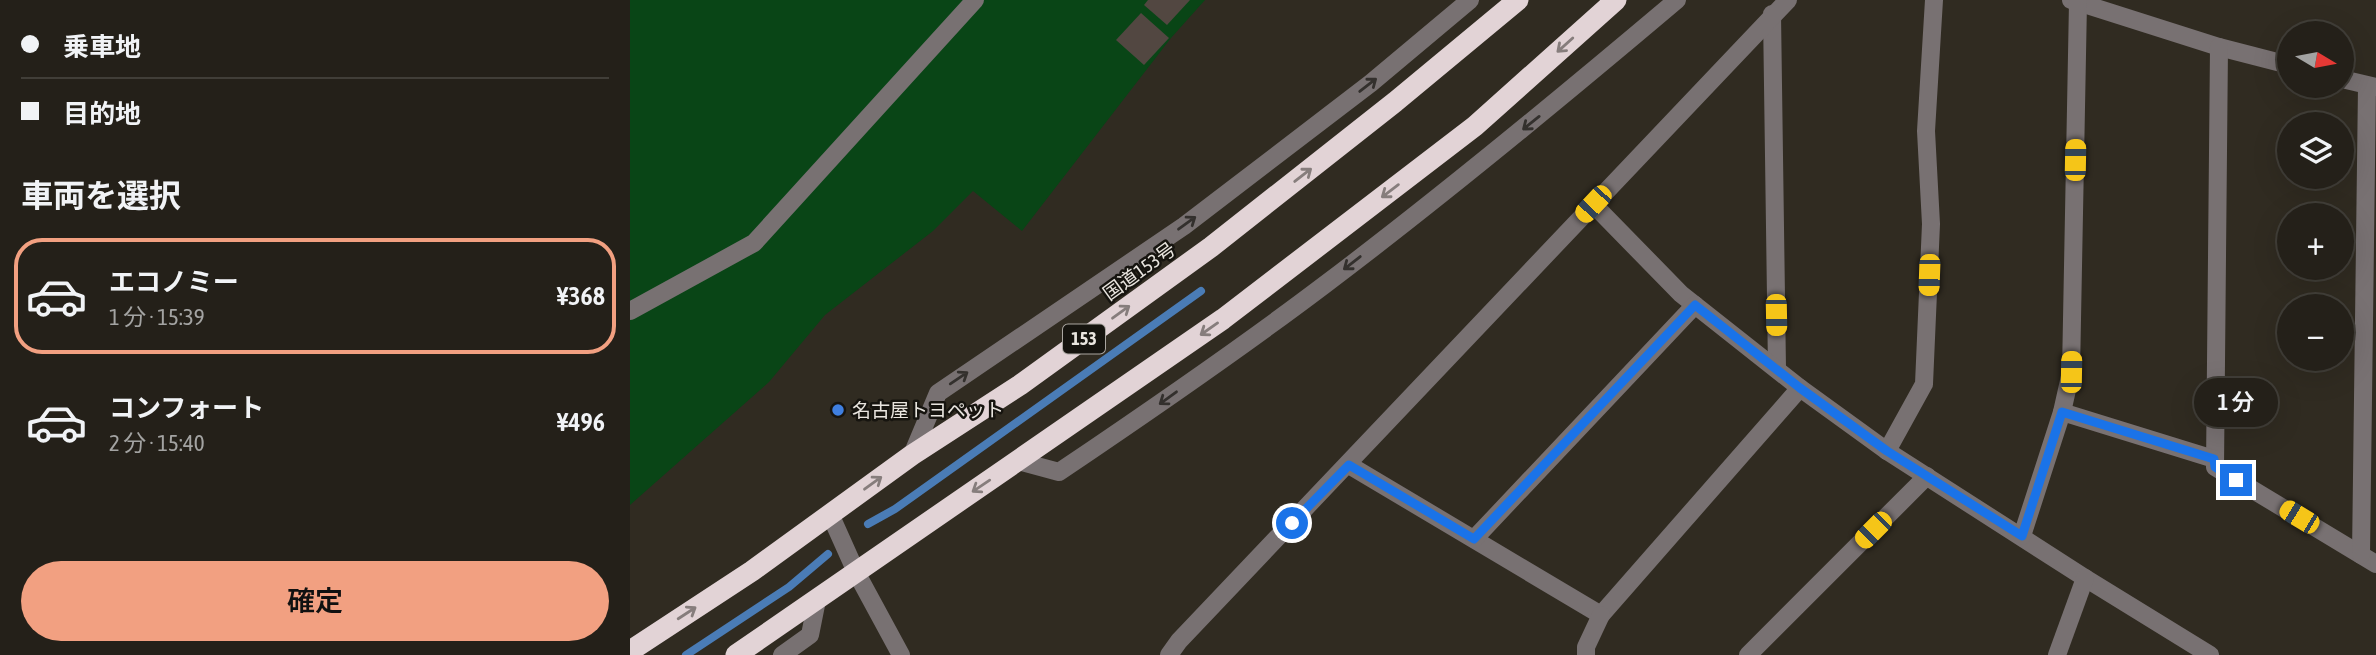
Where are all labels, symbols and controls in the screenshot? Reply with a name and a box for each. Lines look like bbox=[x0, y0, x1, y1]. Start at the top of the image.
north arrow bbox=[2277, 21, 2354, 98]
map controls bbox=[2277, 21, 2354, 371]
text: 乗車地 bbox=[63, 32, 141, 62]
one-way arrow bbox=[1557, 37, 1574, 54]
one-way arrow bbox=[1359, 77, 1377, 92]
text: 目的地 bbox=[63, 99, 141, 129]
button: layers bbox=[2277, 112, 2354, 189]
one-way arrow bbox=[1522, 115, 1540, 131]
car bbox=[2065, 139, 2086, 181]
one-way arrow bbox=[1293, 168, 1311, 183]
text: 車両を選択 bbox=[21, 177, 181, 214]
car bbox=[1571, 181, 1616, 227]
one-way arrow bbox=[1381, 183, 1400, 198]
button: + bbox=[2277, 203, 2354, 280]
one-way arrow bbox=[1178, 216, 1197, 231]
street label: 国道153号 bbox=[1099, 237, 1179, 305]
car bbox=[1918, 254, 1941, 296]
one-way arrow bbox=[1343, 256, 1362, 271]
icon: car bbox=[25, 265, 88, 328]
text: エコノミー bbox=[109, 267, 239, 297]
text: ¥368 bbox=[557, 281, 605, 311]
car bbox=[1766, 294, 1787, 336]
button: − bbox=[2277, 294, 2354, 371]
text: 1 分 · 15:39 bbox=[109, 304, 205, 330]
one-way arrow bbox=[1111, 305, 1130, 319]
one-way arrow bbox=[1200, 322, 1219, 336]
road number: 153 bbox=[1063, 324, 1105, 354]
car bbox=[2061, 351, 2082, 393]
one-way arrow bbox=[949, 371, 968, 385]
callout: 1 分 bbox=[2194, 378, 2278, 428]
text: 1 分 bbox=[2218, 389, 2254, 415]
one-way arrow bbox=[1160, 390, 1178, 405]
icon: car bbox=[25, 391, 88, 454]
text: コンフォート bbox=[109, 393, 264, 423]
place label: 名古屋トヨペット bbox=[852, 399, 1004, 421]
marker: 名古屋トヨペット bbox=[830, 402, 846, 418]
text: ¥496 bbox=[557, 407, 605, 437]
text: 2 分 · 15:40 bbox=[109, 430, 205, 456]
route end bbox=[2220, 464, 2252, 496]
one-way arrow bbox=[863, 476, 882, 490]
one-way arrow bbox=[972, 479, 992, 493]
car bbox=[2276, 497, 2323, 537]
route start bbox=[1276, 507, 1308, 539]
car bbox=[1851, 508, 1896, 552]
button: 確定 bbox=[21, 561, 609, 641]
one-way arrow bbox=[677, 606, 696, 620]

